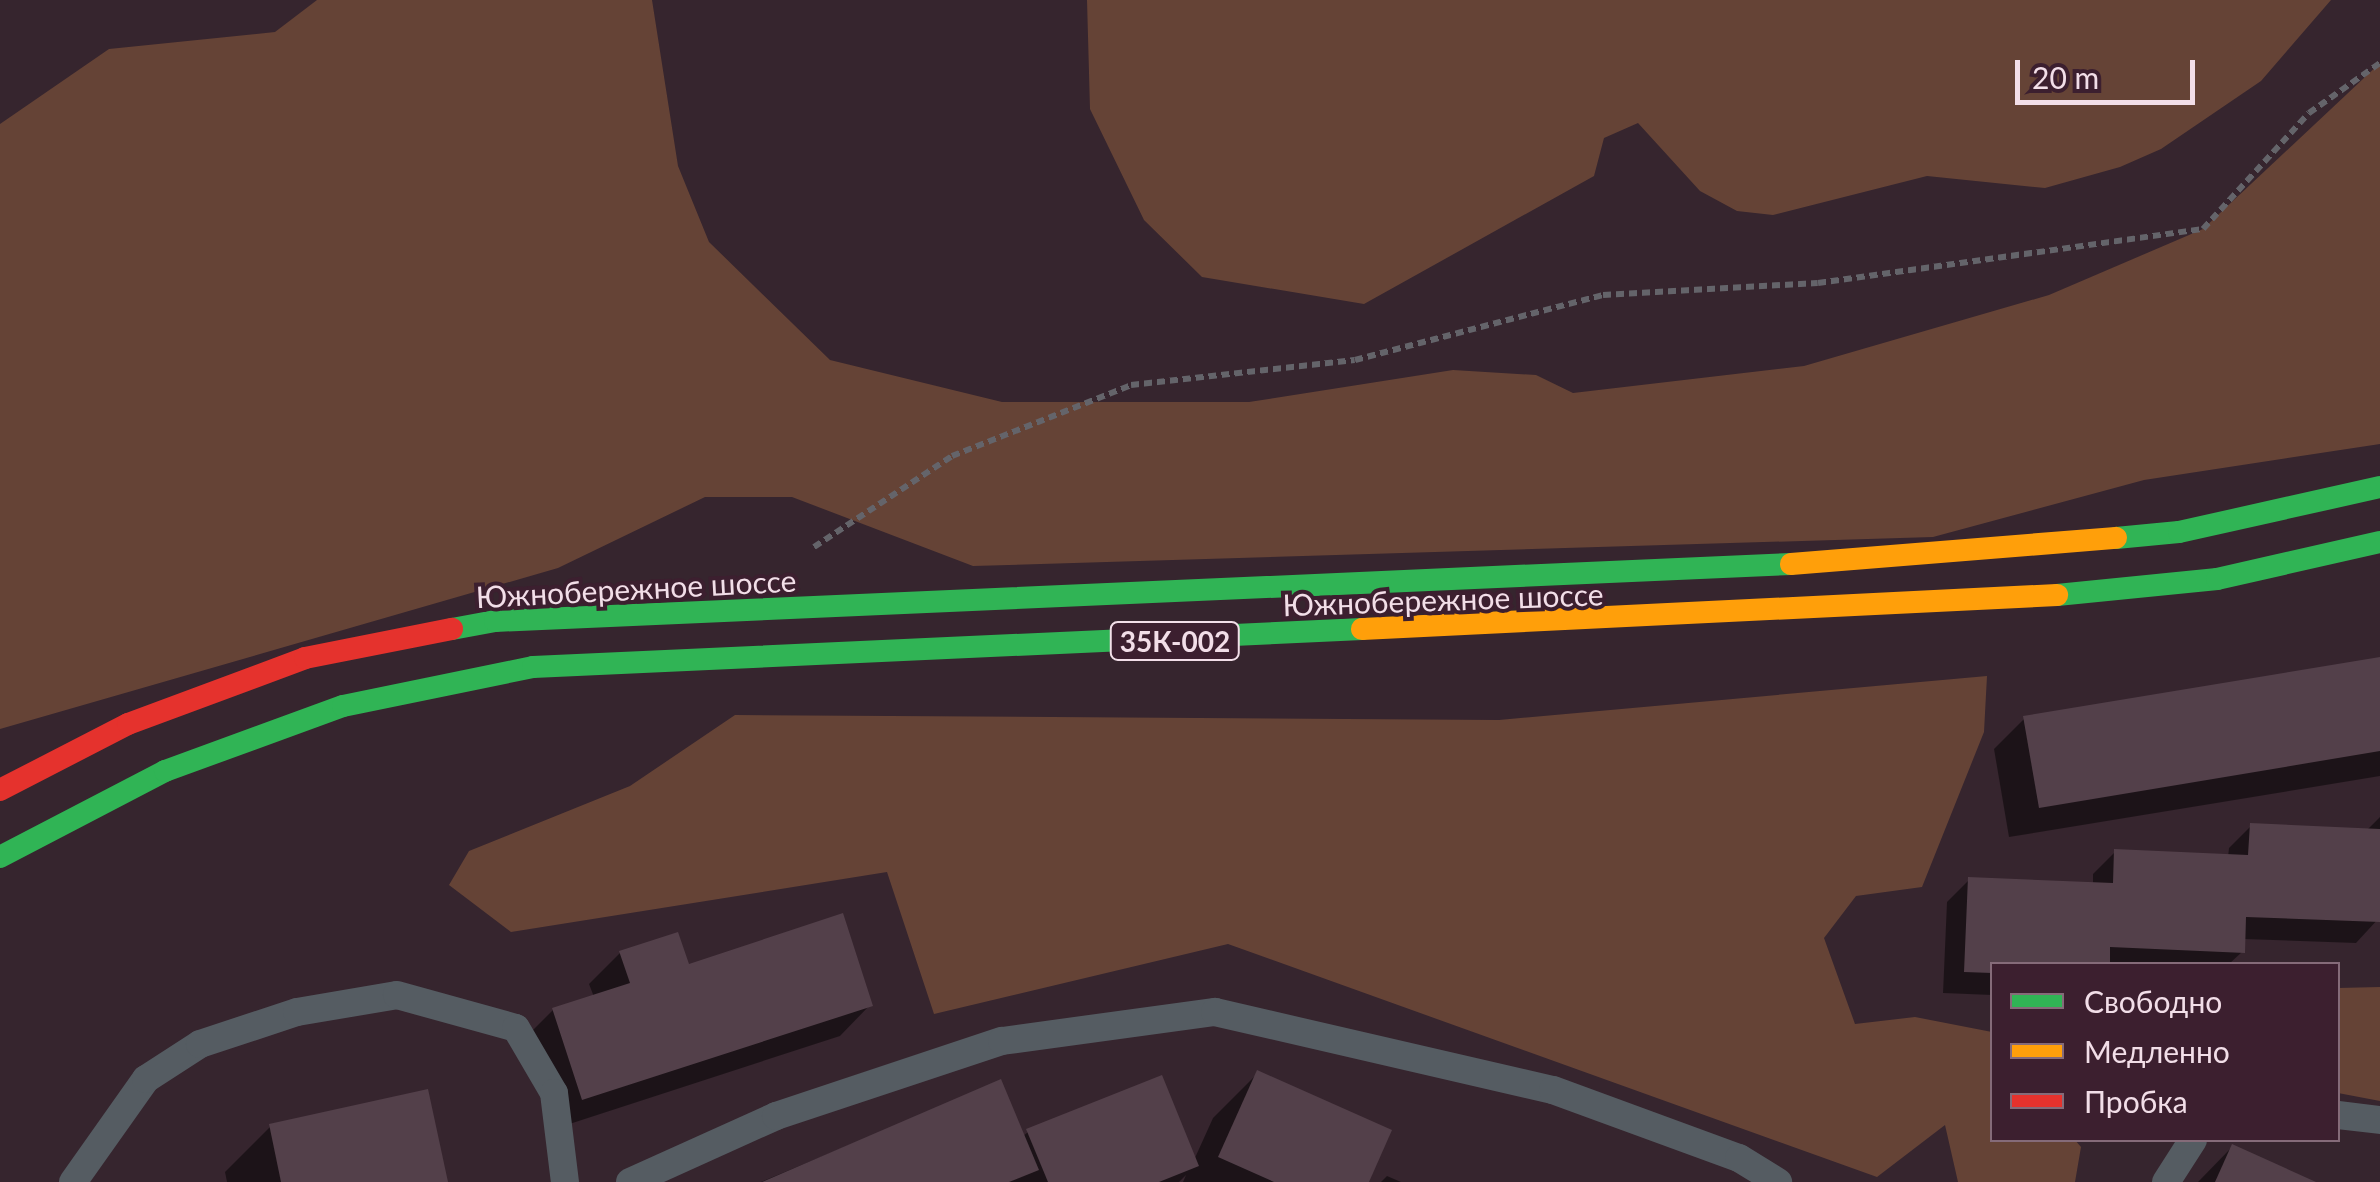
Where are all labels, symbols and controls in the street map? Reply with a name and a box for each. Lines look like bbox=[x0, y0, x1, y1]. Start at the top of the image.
scale bar bbox=[2020, 40, 2200, 102]
text: 20 m bbox=[2032, 59, 2099, 95]
street label: Южнобережное шоссе bbox=[475, 562, 797, 614]
street label: Южнобережное шоссе bbox=[1282, 575, 1604, 623]
road number: 35К-002 bbox=[1108, 618, 1242, 664]
legend bbox=[1990, 962, 2340, 1142]
text: Свободно bbox=[2084, 983, 2222, 1019]
text: Медленно bbox=[2084, 1033, 2230, 1069]
text: Пробка bbox=[2084, 1083, 2188, 1119]

